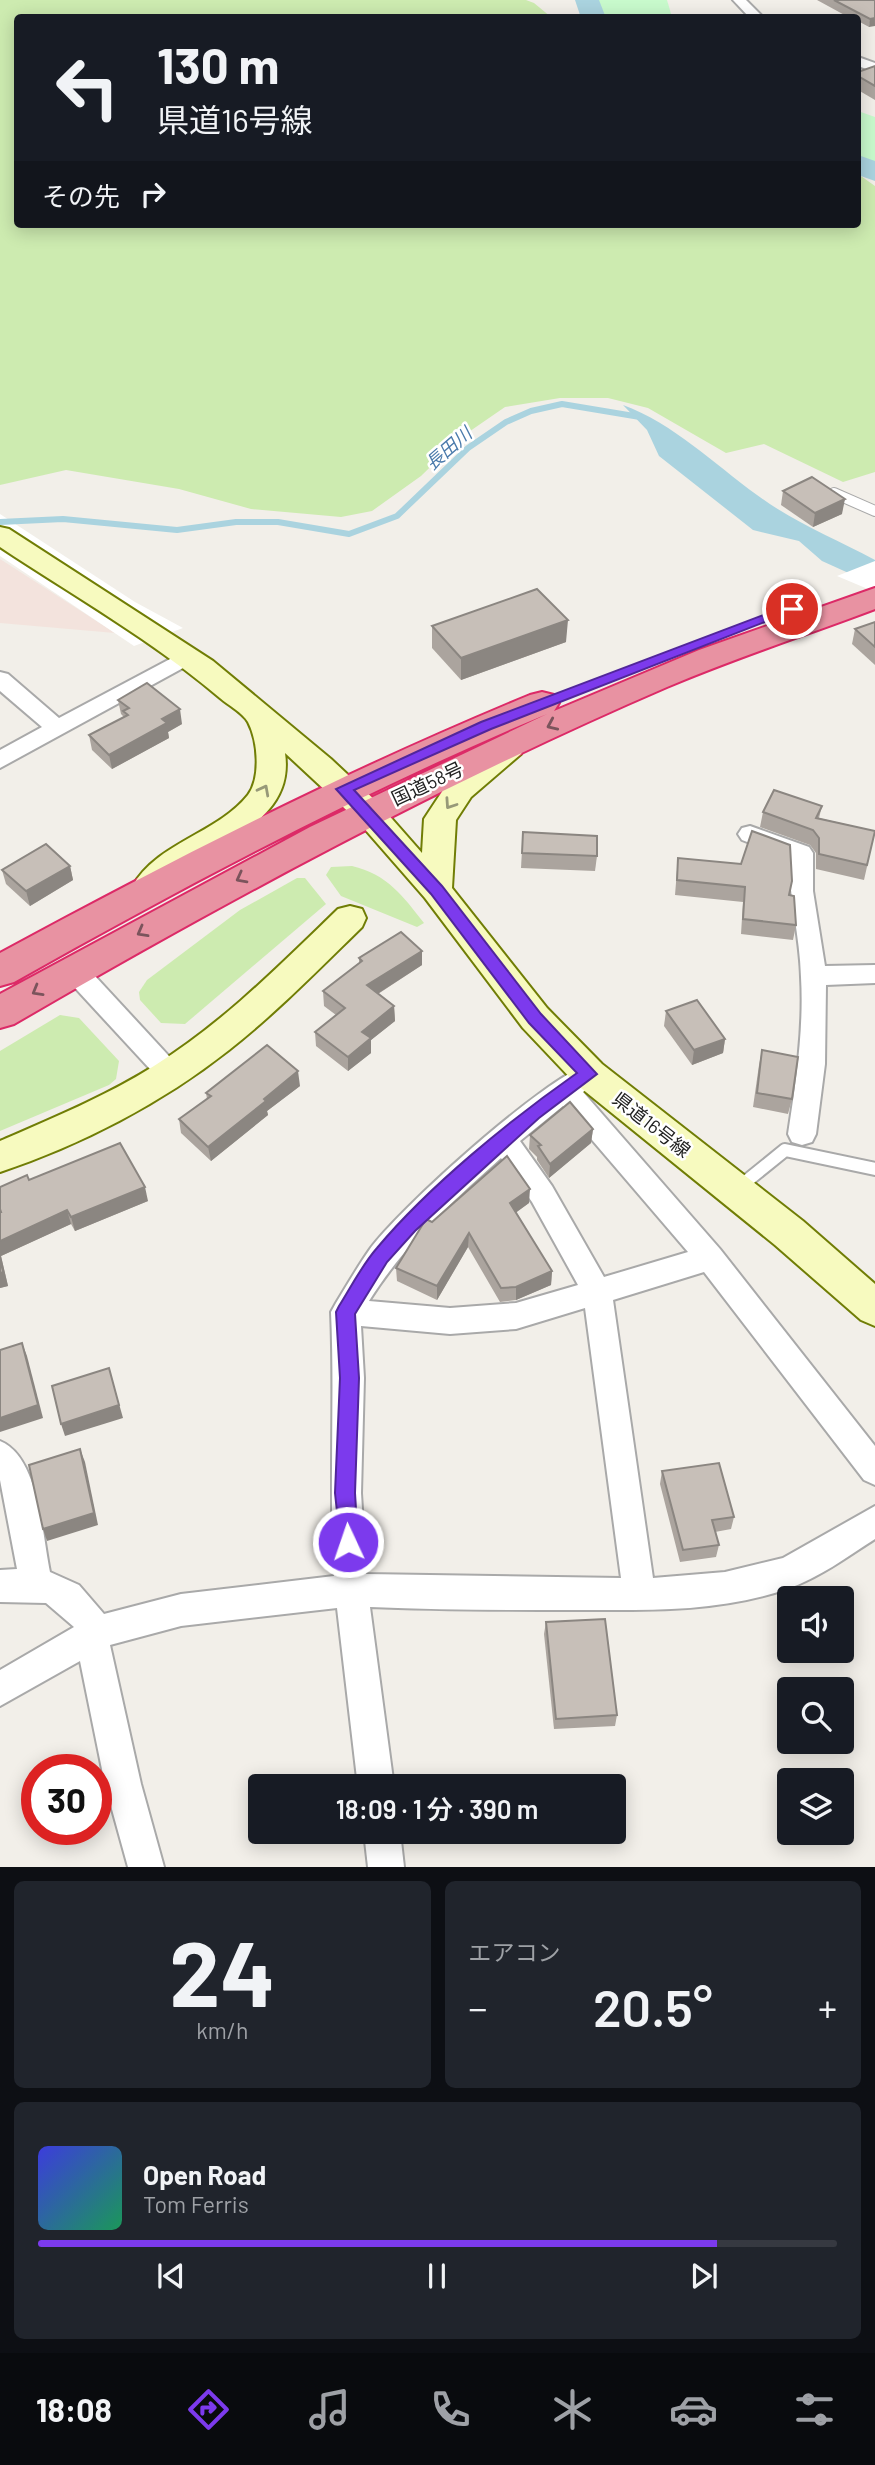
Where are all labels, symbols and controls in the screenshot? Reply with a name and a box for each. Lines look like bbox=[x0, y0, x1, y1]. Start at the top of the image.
text: 130 m bbox=[157, 35, 279, 94]
icon: left bbox=[42, 42, 133, 133]
text: 県道16号線 bbox=[157, 100, 313, 138]
icon: right bbox=[134, 175, 172, 213]
text: その先 bbox=[42, 180, 120, 211]
water label: 長田川 bbox=[420, 421, 477, 474]
pin bbox=[762, 579, 822, 639]
icon: arrive bbox=[773, 590, 811, 628]
one-way arrow bbox=[547, 717, 559, 731]
street label: 国道58号 bbox=[387, 756, 467, 810]
one-way arrow bbox=[255, 785, 269, 797]
one-way arrow bbox=[445, 797, 458, 810]
one-way arrow bbox=[236, 869, 248, 883]
one-way arrow bbox=[136, 924, 149, 937]
one-way arrow bbox=[32, 983, 45, 996]
street label: 県道16号線 bbox=[608, 1086, 696, 1162]
position arrow bbox=[311, 1505, 385, 1579]
map controls bbox=[777, 1586, 854, 1845]
button: sound bbox=[777, 1586, 854, 1663]
button: search bbox=[777, 1677, 854, 1754]
speed limit sign: 30 bbox=[21, 1754, 112, 1845]
button: layers bbox=[777, 1768, 854, 1845]
text: 18:09 · 1 分 · 390 m bbox=[336, 1793, 538, 1824]
text: 24 bbox=[169, 1916, 275, 2025]
text: エアコン bbox=[469, 1938, 561, 1966]
text: 20.5° bbox=[593, 1975, 713, 2037]
text: − bbox=[469, 1984, 488, 2030]
text: + bbox=[818, 1984, 837, 2030]
text: km/h bbox=[196, 2016, 248, 2044]
text: Open Road bbox=[143, 2159, 266, 2190]
text: Tom Ferris bbox=[143, 2190, 249, 2218]
icon: previous bbox=[152, 2257, 190, 2295]
icon: pause bbox=[418, 2257, 456, 2295]
icon: next bbox=[685, 2257, 723, 2295]
icon: directions bbox=[184, 2385, 233, 2434]
icon: music bbox=[305, 2385, 354, 2434]
icon: phone bbox=[426, 2385, 475, 2434]
icon: climate bbox=[548, 2385, 597, 2434]
icon: car bbox=[669, 2385, 718, 2434]
icon: filters bbox=[790, 2385, 839, 2434]
text: 18:08 bbox=[36, 2390, 112, 2428]

